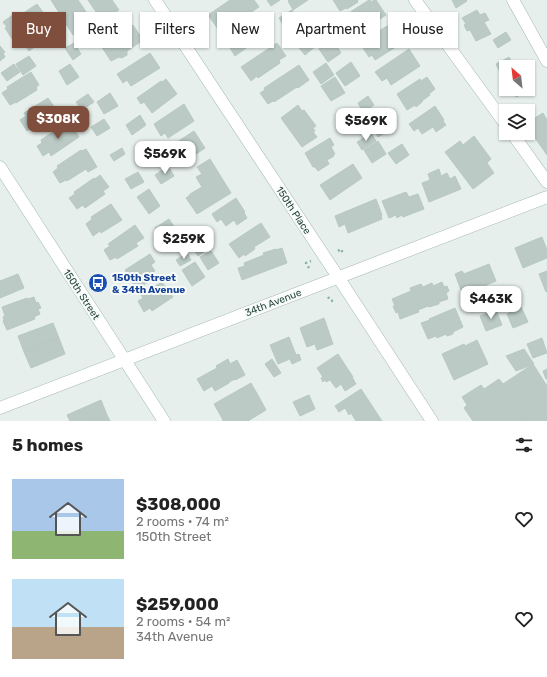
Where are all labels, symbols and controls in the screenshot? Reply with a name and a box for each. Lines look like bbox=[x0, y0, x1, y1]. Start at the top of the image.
chip: Buy bbox=[12, 12, 66, 48]
chip: Rent bbox=[74, 12, 132, 48]
chip: Filters bbox=[140, 12, 209, 48]
chip: New bbox=[217, 12, 274, 48]
chip: Apartment bbox=[282, 12, 380, 48]
chip: House bbox=[388, 12, 458, 48]
north arrow bbox=[499, 60, 535, 96]
map controls bbox=[499, 60, 535, 140]
button: layers bbox=[499, 104, 535, 140]
pin: $308K bbox=[30, 106, 86, 140]
pin: $569K bbox=[338, 108, 394, 142]
text: $308K bbox=[36, 111, 80, 126]
text: $569K bbox=[345, 113, 387, 128]
pin: $569K bbox=[137, 141, 193, 175]
text: $569K bbox=[144, 146, 186, 161]
street label: 150th Place bbox=[273, 184, 313, 237]
pin: $259K bbox=[156, 226, 212, 260]
text: $259K bbox=[163, 231, 205, 246]
street label: 150th Street bbox=[60, 267, 102, 322]
bus stop icon: 150th Street & 34th Avenue bbox=[87, 272, 109, 294]
place label: 150th Street & 34th Avenue bbox=[112, 272, 185, 296]
pin: $463K bbox=[463, 286, 519, 320]
street label: 34th Avenue bbox=[243, 287, 304, 319]
text: $463K bbox=[469, 291, 513, 306]
icon: filters bbox=[513, 434, 535, 456]
text: 5 homes bbox=[12, 435, 83, 455]
text: $308,000 bbox=[136, 494, 221, 514]
icon: home bbox=[44, 495, 92, 543]
icon: heart bbox=[513, 508, 535, 530]
text: 2 rooms · 74 m² bbox=[136, 514, 229, 529]
text: 150th Street bbox=[136, 529, 211, 544]
text: $259,000 bbox=[136, 594, 219, 614]
icon: home bbox=[44, 595, 92, 643]
icon: heart bbox=[513, 608, 535, 630]
text: 2 rooms · 54 m² bbox=[136, 614, 230, 629]
text: 34th Avenue bbox=[136, 629, 213, 644]

